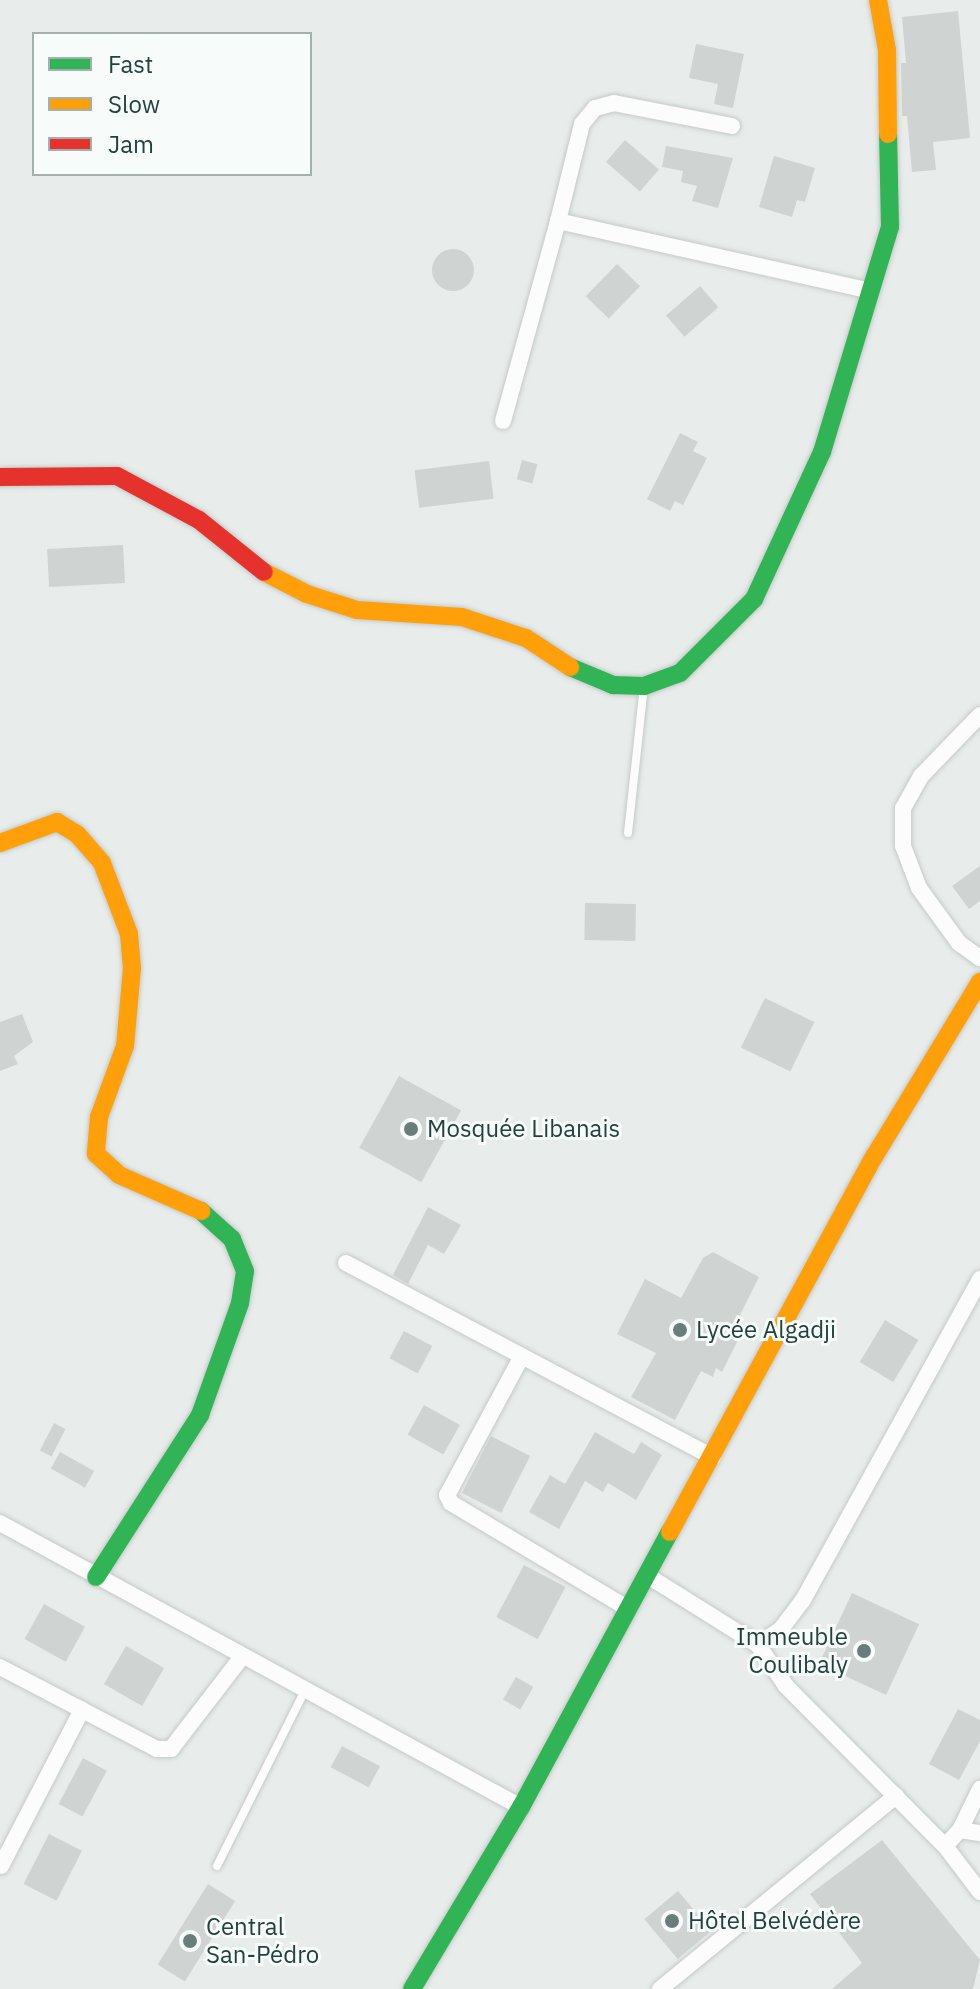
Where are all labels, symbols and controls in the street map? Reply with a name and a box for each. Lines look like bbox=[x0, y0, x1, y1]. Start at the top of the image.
legend bbox=[32, 32, 312, 176]
text: Fast bbox=[108, 48, 153, 80]
text: Slow bbox=[108, 88, 160, 120]
text: Jam bbox=[108, 128, 154, 160]
place label: Mosquée Libanais bbox=[427, 1115, 620, 1143]
marker: Mosquée Libanais bbox=[402, 1120, 420, 1138]
place label: Lycée Algadji bbox=[696, 1316, 836, 1344]
marker: Lycée Algadji bbox=[671, 1321, 689, 1339]
place label: Immeuble Coulibaly bbox=[736, 1623, 848, 1679]
marker: Immeuble Coulibaly bbox=[855, 1642, 873, 1660]
place label: Hôtel Belvédère bbox=[688, 1907, 861, 1935]
marker: Hôtel Belvédère bbox=[663, 1912, 681, 1930]
place label: Central San-Pédro bbox=[206, 1913, 319, 1969]
marker: Central San-Pédro bbox=[181, 1932, 199, 1950]

